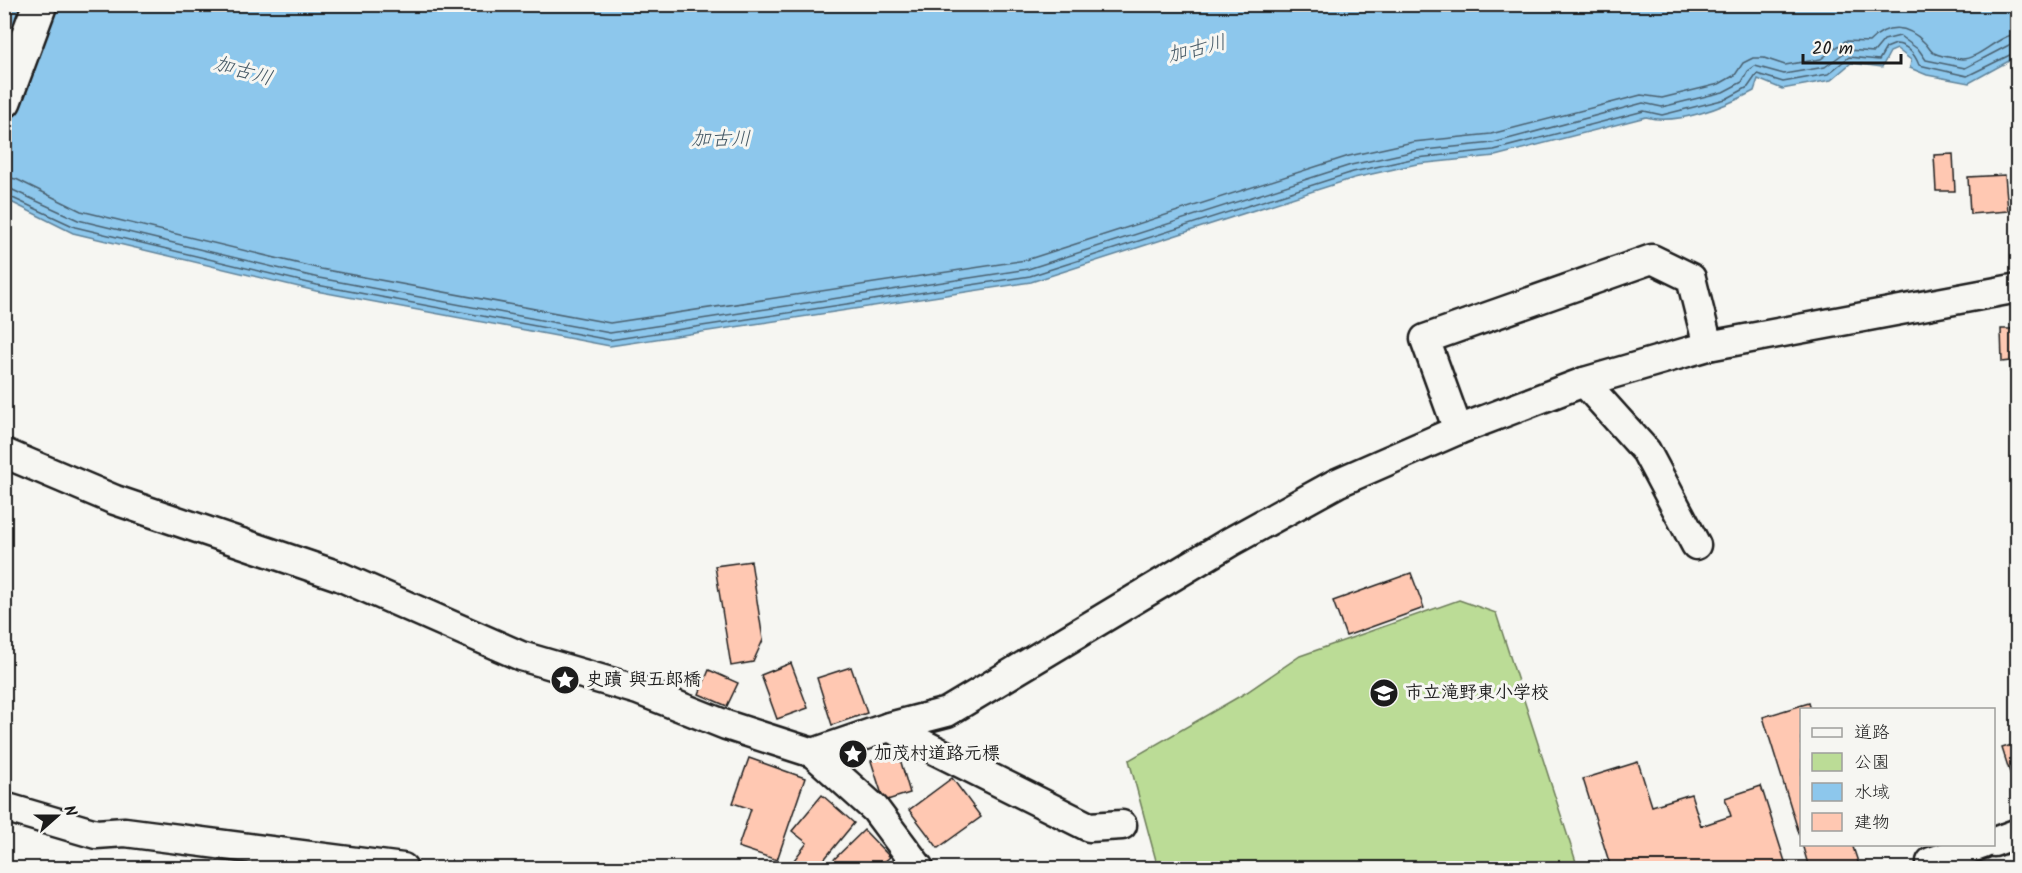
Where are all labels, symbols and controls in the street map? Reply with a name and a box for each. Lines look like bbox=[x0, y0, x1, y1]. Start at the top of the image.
water label: 加古川 bbox=[1164, 27, 1230, 73]
scale bar bbox=[1803, 27, 1900, 65]
text: 20 m bbox=[1812, 35, 1853, 64]
water label: 加古川 bbox=[210, 48, 276, 96]
water label: 加古川 bbox=[691, 124, 751, 156]
place icon: 史蹟 與五郎橋 bbox=[549, 664, 581, 696]
place label: 史蹟 與五郎橋 bbox=[586, 666, 701, 695]
school or university icon: 市立滝野東小学校 bbox=[1368, 677, 1400, 709]
place label: 市立滝野東小学校 bbox=[1405, 679, 1549, 708]
legend bbox=[1800, 708, 1995, 846]
text: 道路 bbox=[1854, 719, 1890, 748]
place icon: 加茂村道路元標 bbox=[837, 738, 869, 770]
place label: 加茂村道路元標 bbox=[874, 740, 1000, 769]
text: 公園 bbox=[1854, 749, 1890, 778]
text: 水域 bbox=[1854, 779, 1890, 808]
north arrow bbox=[27, 786, 87, 846]
text: N bbox=[56, 802, 83, 820]
text: 建物 bbox=[1854, 809, 1890, 838]

